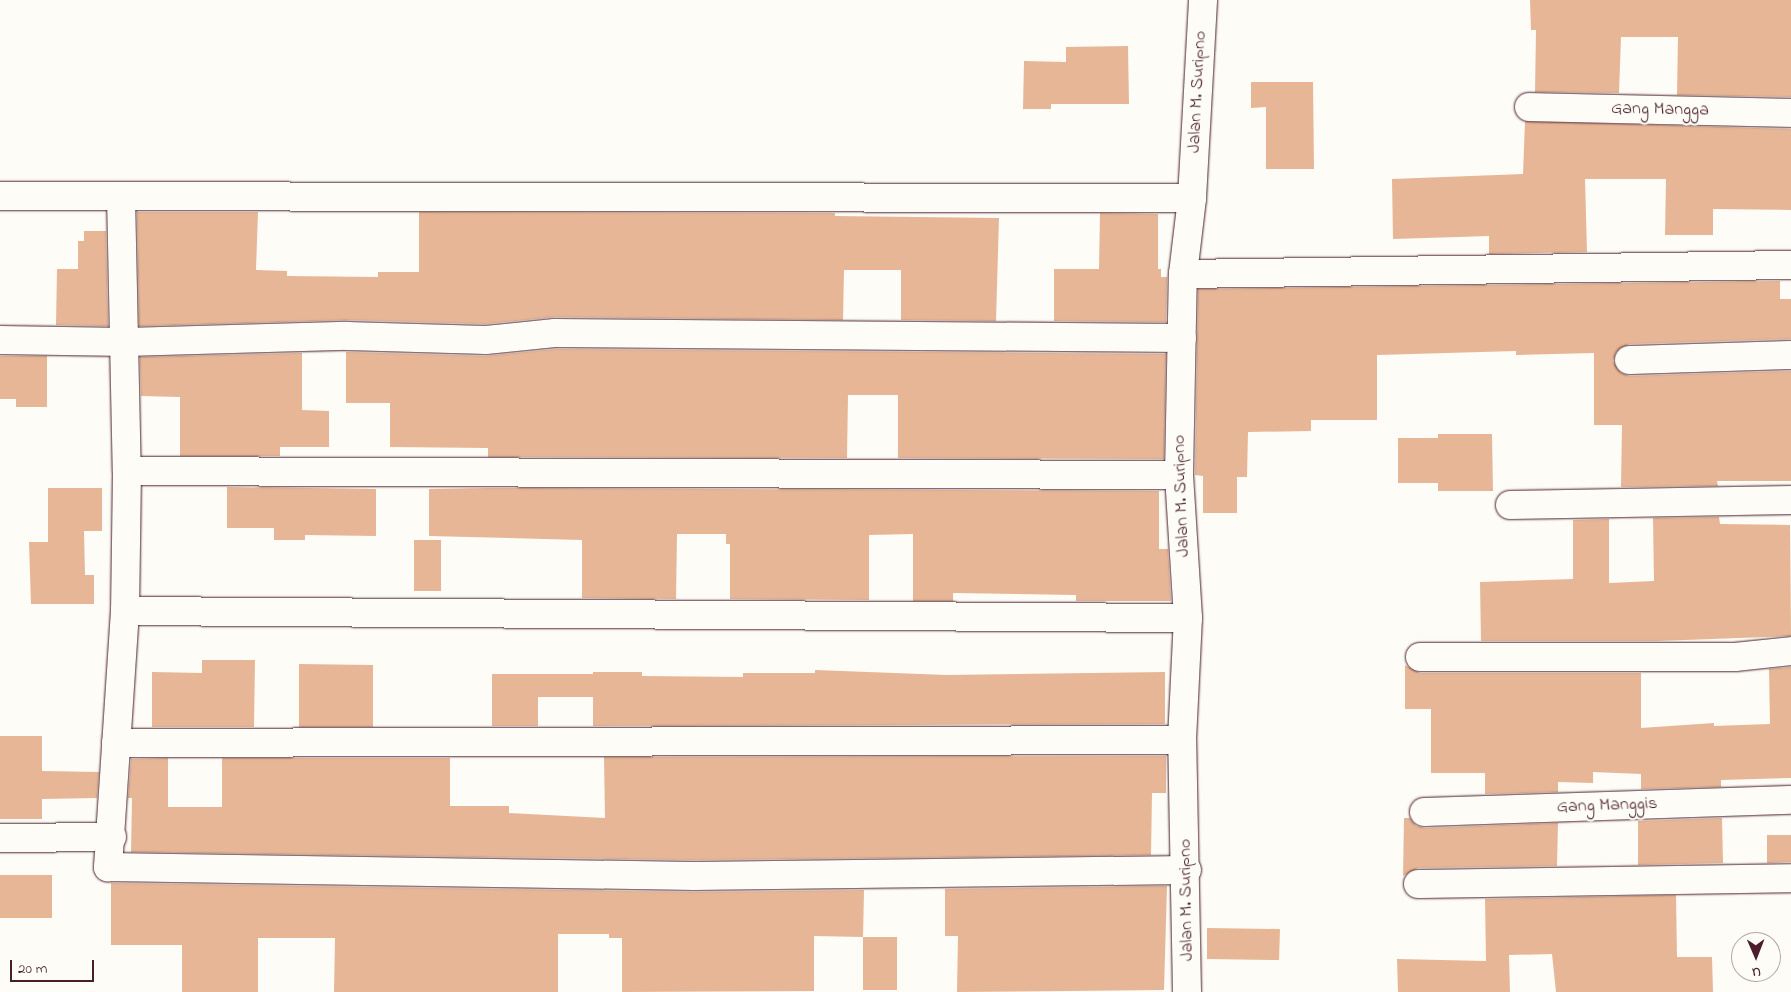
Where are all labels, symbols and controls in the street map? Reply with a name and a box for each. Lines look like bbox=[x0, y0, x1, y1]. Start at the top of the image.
street label: Jalan M. Suripno bbox=[1184, 30, 1212, 154]
street label: Gang Mangga bbox=[1611, 98, 1709, 122]
street label: Jalan M. Suripno bbox=[1169, 434, 1195, 558]
street label: Gang Manggis bbox=[1556, 793, 1658, 819]
street label: Jalan M. Suripno bbox=[1175, 839, 1199, 961]
north arrow bbox=[1731, 932, 1781, 982]
scale bar bbox=[12, 950, 96, 982]
text: 20 m bbox=[18, 958, 47, 980]
text: U bbox=[1752, 961, 1761, 982]

